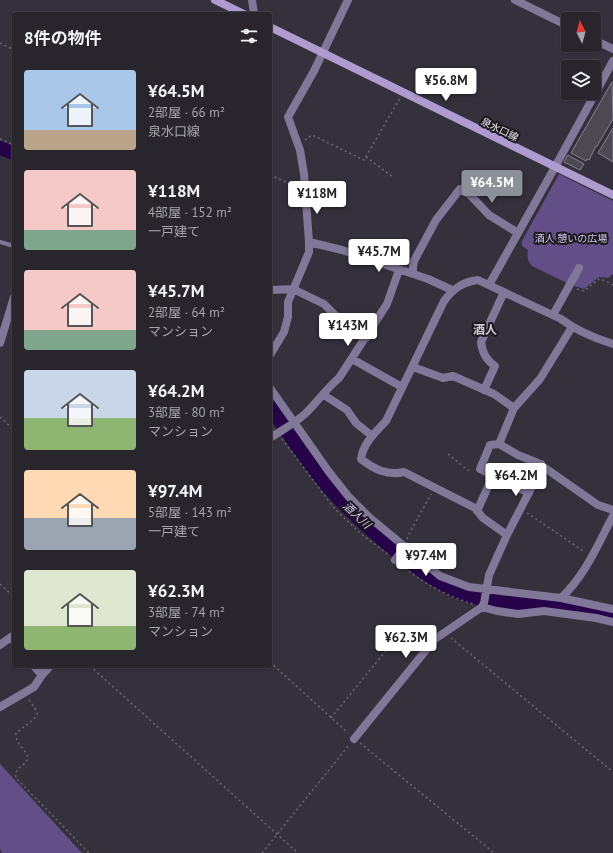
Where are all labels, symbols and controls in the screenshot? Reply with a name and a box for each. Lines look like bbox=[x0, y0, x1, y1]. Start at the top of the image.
north arrow bbox=[561, 12, 601, 52]
map controls bbox=[561, 12, 601, 100]
icon: filters bbox=[238, 25, 260, 47]
text: 8件の物件 bbox=[24, 27, 102, 49]
button: layers bbox=[561, 60, 601, 100]
pin: ¥56.8M bbox=[413, 68, 479, 102]
text: ¥56.8M bbox=[424, 72, 468, 89]
text: ¥64.5M bbox=[148, 80, 204, 102]
icon: home bbox=[56, 86, 104, 134]
text: 2部屋 · 66 m² bbox=[148, 104, 225, 121]
street label: 泉水口線 bbox=[479, 115, 521, 144]
text: 泉水口線 bbox=[148, 123, 200, 140]
pin: ¥64.5M bbox=[459, 170, 525, 204]
text: ¥64.5M bbox=[470, 174, 514, 191]
text: ¥118M bbox=[148, 180, 200, 202]
pin: ¥118M bbox=[289, 181, 345, 215]
text: ¥118M bbox=[297, 185, 337, 202]
icon: home bbox=[56, 186, 104, 234]
text: 4部屋 · 152 m² bbox=[148, 204, 232, 221]
text: 一戸建て bbox=[148, 223, 200, 240]
park label: 酒人 憩いの広場 bbox=[535, 232, 607, 245]
pin: ¥45.7M bbox=[346, 239, 412, 273]
text: ¥45.7M bbox=[357, 243, 401, 260]
text: ¥45.7M bbox=[148, 280, 204, 302]
icon: home bbox=[56, 286, 104, 334]
text: 2部屋 · 64 m² bbox=[148, 304, 225, 321]
pin: ¥143M bbox=[320, 313, 376, 347]
text: ¥143M bbox=[328, 317, 368, 334]
district label: 酒人 bbox=[473, 322, 497, 337]
text: マンション bbox=[148, 323, 213, 340]
text: ¥64.2M bbox=[148, 380, 204, 402]
icon: home bbox=[56, 386, 104, 434]
text: 3部屋 · 80 m² bbox=[148, 404, 225, 421]
text: マンション bbox=[148, 423, 213, 440]
pin: ¥64.2M bbox=[483, 463, 549, 497]
text: ¥64.2M bbox=[494, 467, 538, 484]
text: ¥97.4M bbox=[148, 480, 202, 502]
icon: home bbox=[56, 486, 104, 534]
water label: 酒人川 bbox=[340, 499, 375, 532]
text: 5部屋 · 143 m² bbox=[148, 504, 232, 521]
text: 一戸建て bbox=[148, 523, 200, 540]
pin: ¥97.4M bbox=[393, 543, 459, 577]
text: ¥97.4M bbox=[405, 547, 447, 564]
text: ¥62.3M bbox=[148, 580, 204, 602]
icon: home bbox=[56, 586, 104, 634]
text: 3部屋 · 74 m² bbox=[148, 604, 225, 621]
text: マンション bbox=[148, 623, 213, 640]
pin: ¥62.3M bbox=[373, 625, 439, 659]
text: ¥62.3M bbox=[384, 629, 428, 646]

